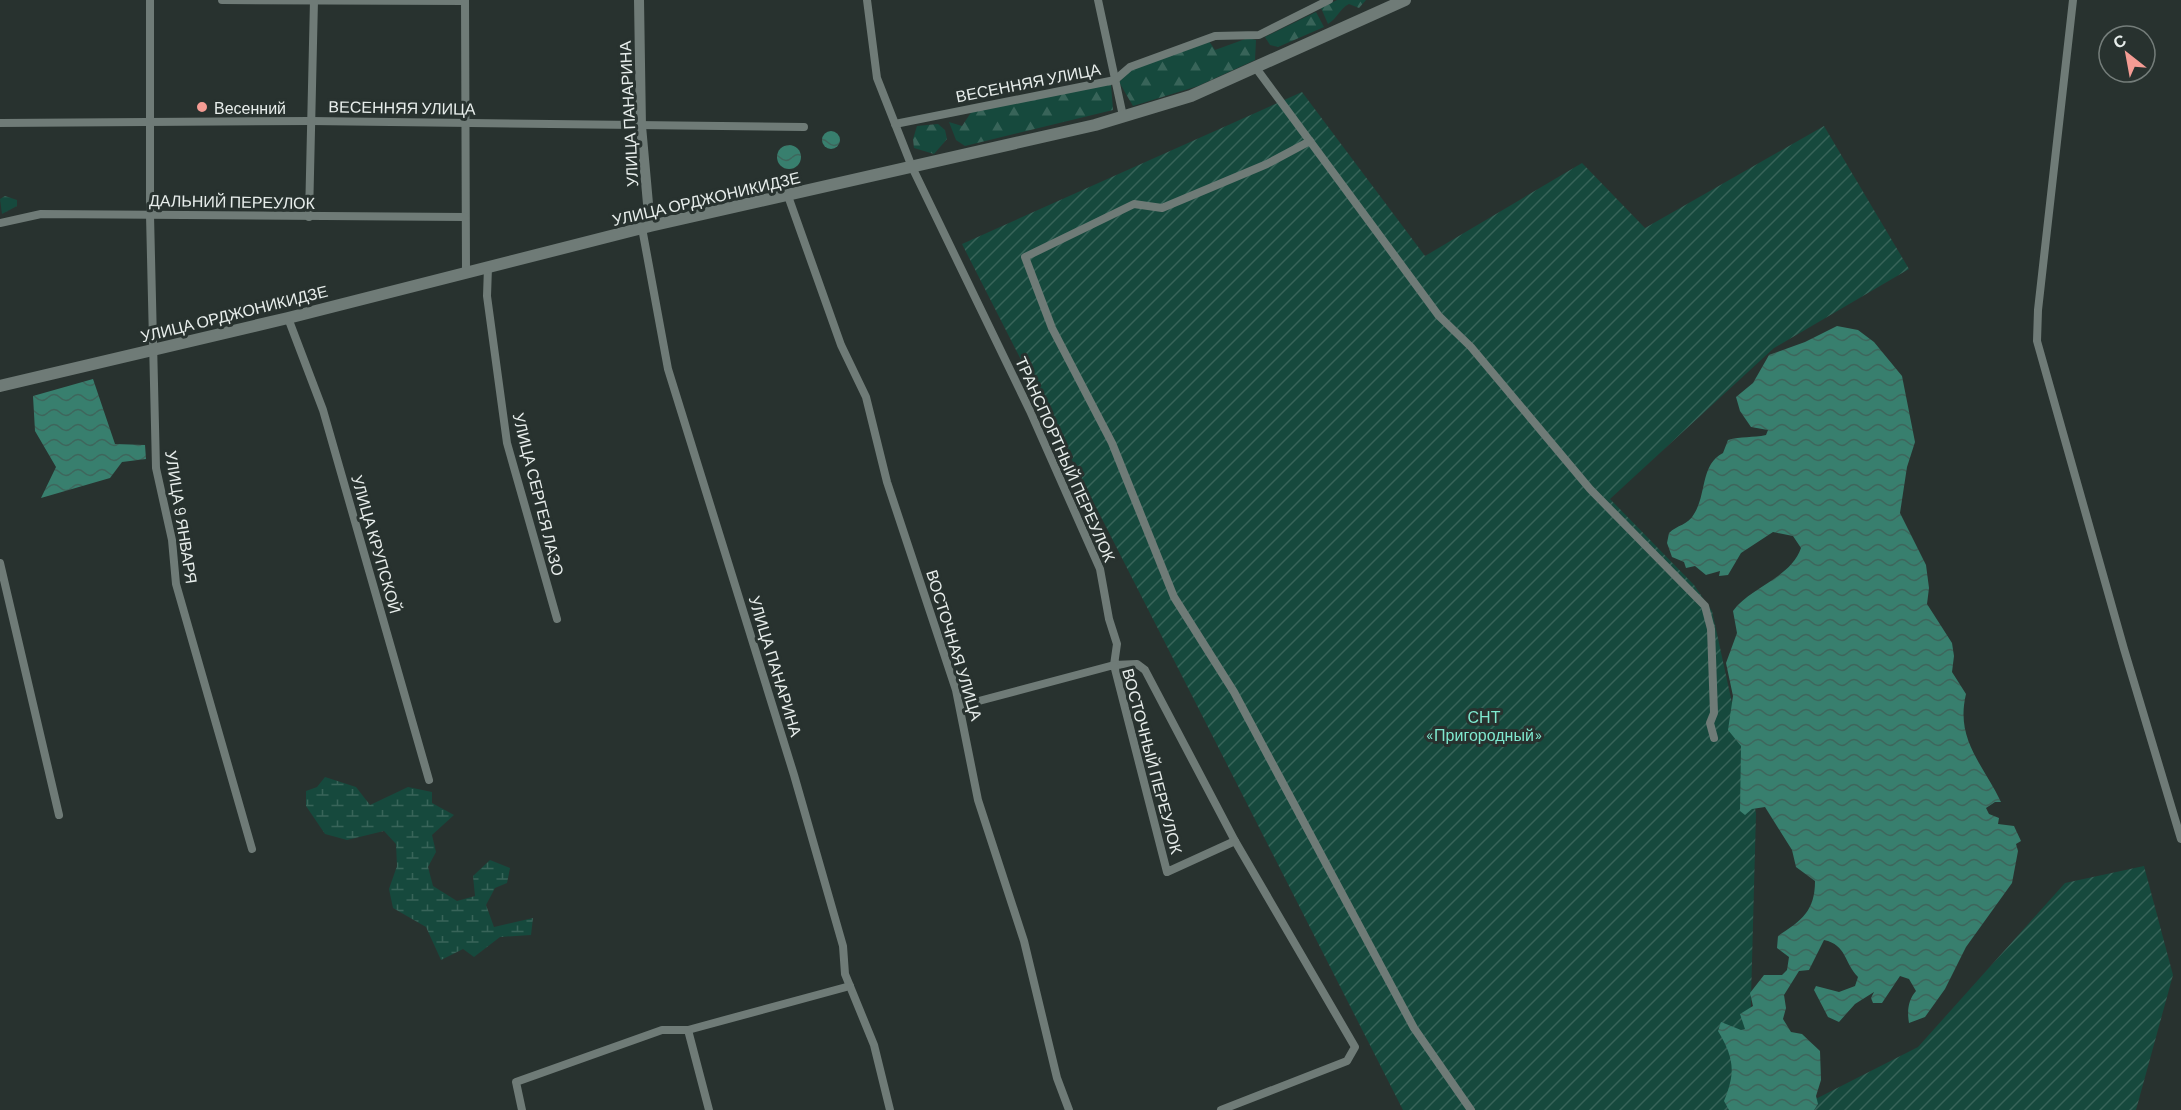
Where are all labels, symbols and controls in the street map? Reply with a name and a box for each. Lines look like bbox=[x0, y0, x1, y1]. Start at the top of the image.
north arrow bbox=[2097, 24, 2157, 84]
text: С bbox=[2109, 29, 2129, 52]
street label: УЛИЦА ПАНАРИНА bbox=[615, 40, 641, 187]
street label: ВЕСЕННЯЯ УЛИЦА bbox=[954, 59, 1102, 105]
street label: ВЕСЕННЯЯ УЛИЦА bbox=[328, 96, 476, 118]
place label: Весенний bbox=[214, 98, 286, 117]
marker: Весенний bbox=[195, 100, 209, 114]
street label: УЛИЦА ОРДЖОНИКИДЗЕ bbox=[610, 167, 802, 229]
street label: ДАЛЬНИЙ ПЕРЕУЛОК bbox=[149, 190, 316, 212]
street label: УЛИЦА ОРДЖОНИКИДЗЕ bbox=[138, 281, 330, 345]
street label: ТРАНСПОРТНЫЙ ПЕРЕУЛОК bbox=[1012, 353, 1120, 565]
street label: УЛИЦА СЕРГЕЯ ЛАЗО bbox=[510, 411, 568, 577]
street label: УЛИЦА 9 ЯНВАРЯ bbox=[162, 449, 202, 585]
street label: УЛИЦА КРУПСКОЙ bbox=[348, 473, 406, 615]
street label: ВОСТОЧНАЯ УЛИЦА bbox=[923, 567, 987, 723]
street label: УЛИЦА ПАНАРИНА bbox=[746, 593, 807, 739]
street label: ВОСТОЧНЫЙ ПЕРЕУЛОК bbox=[1119, 666, 1187, 856]
park label: СНТ «Пригородный» bbox=[1425, 707, 1543, 744]

